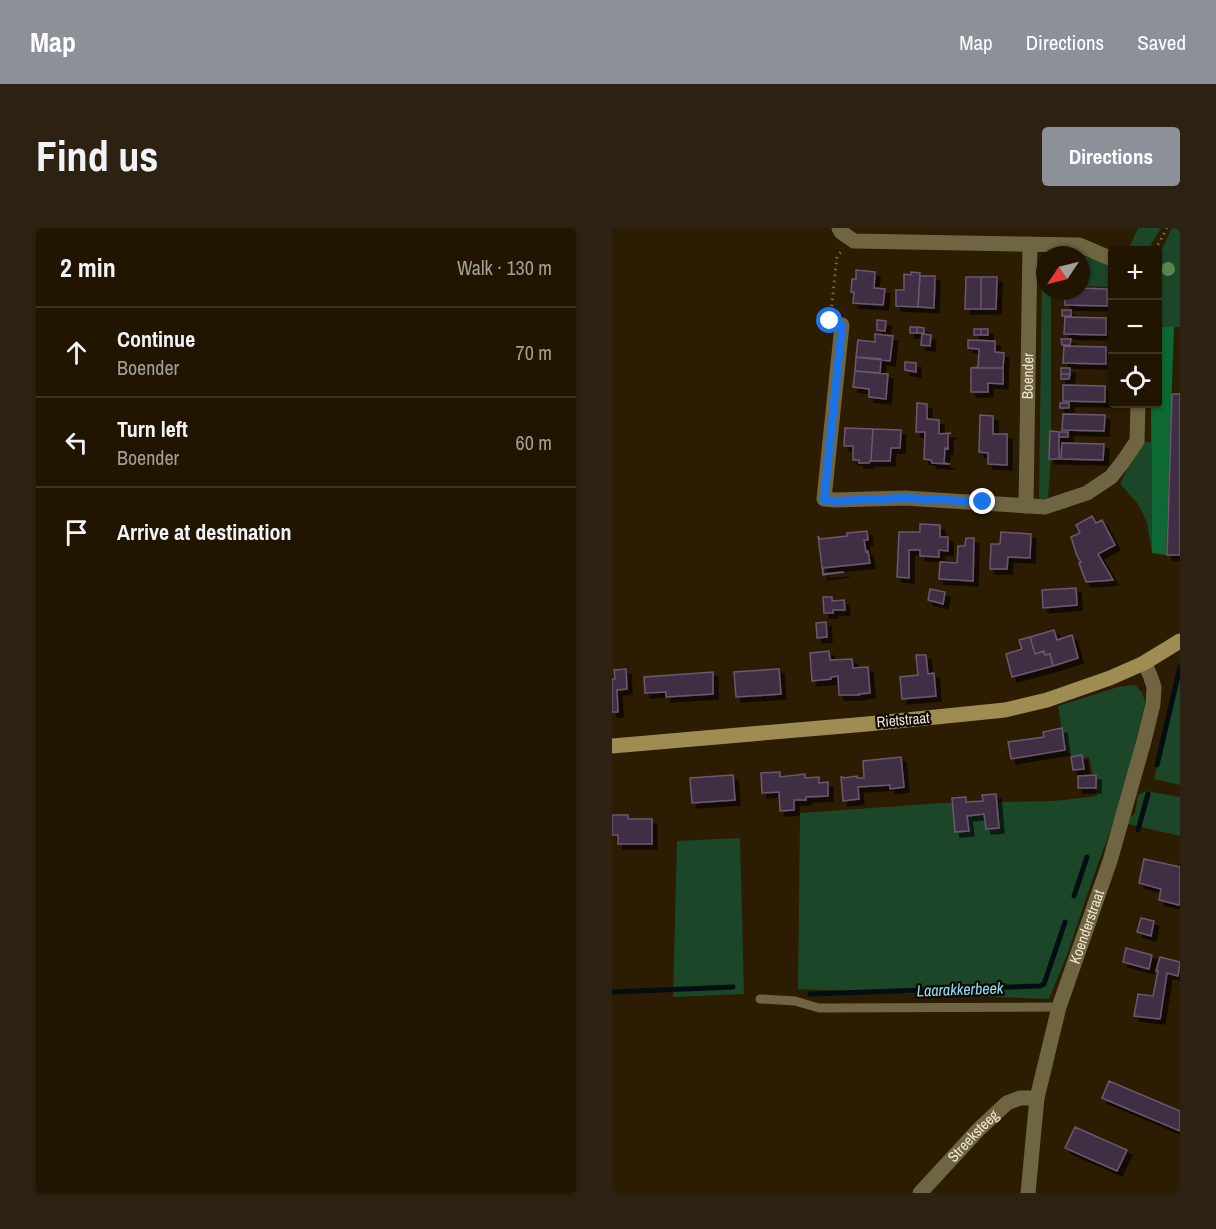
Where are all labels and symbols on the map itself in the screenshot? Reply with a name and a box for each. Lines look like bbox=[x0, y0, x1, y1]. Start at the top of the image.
north arrow bbox=[1036, 246, 1090, 300]
route start bbox=[816, 307, 842, 333]
street label: Boender bbox=[1017, 353, 1038, 399]
route end bbox=[969, 488, 995, 514]
street label: Rietstraat bbox=[875, 707, 931, 732]
street label: Koenderstraat bbox=[1064, 886, 1109, 967]
water label: Laarakkerbeek bbox=[916, 976, 1004, 1002]
street label: Streeksteeg bbox=[943, 1105, 1003, 1167]

